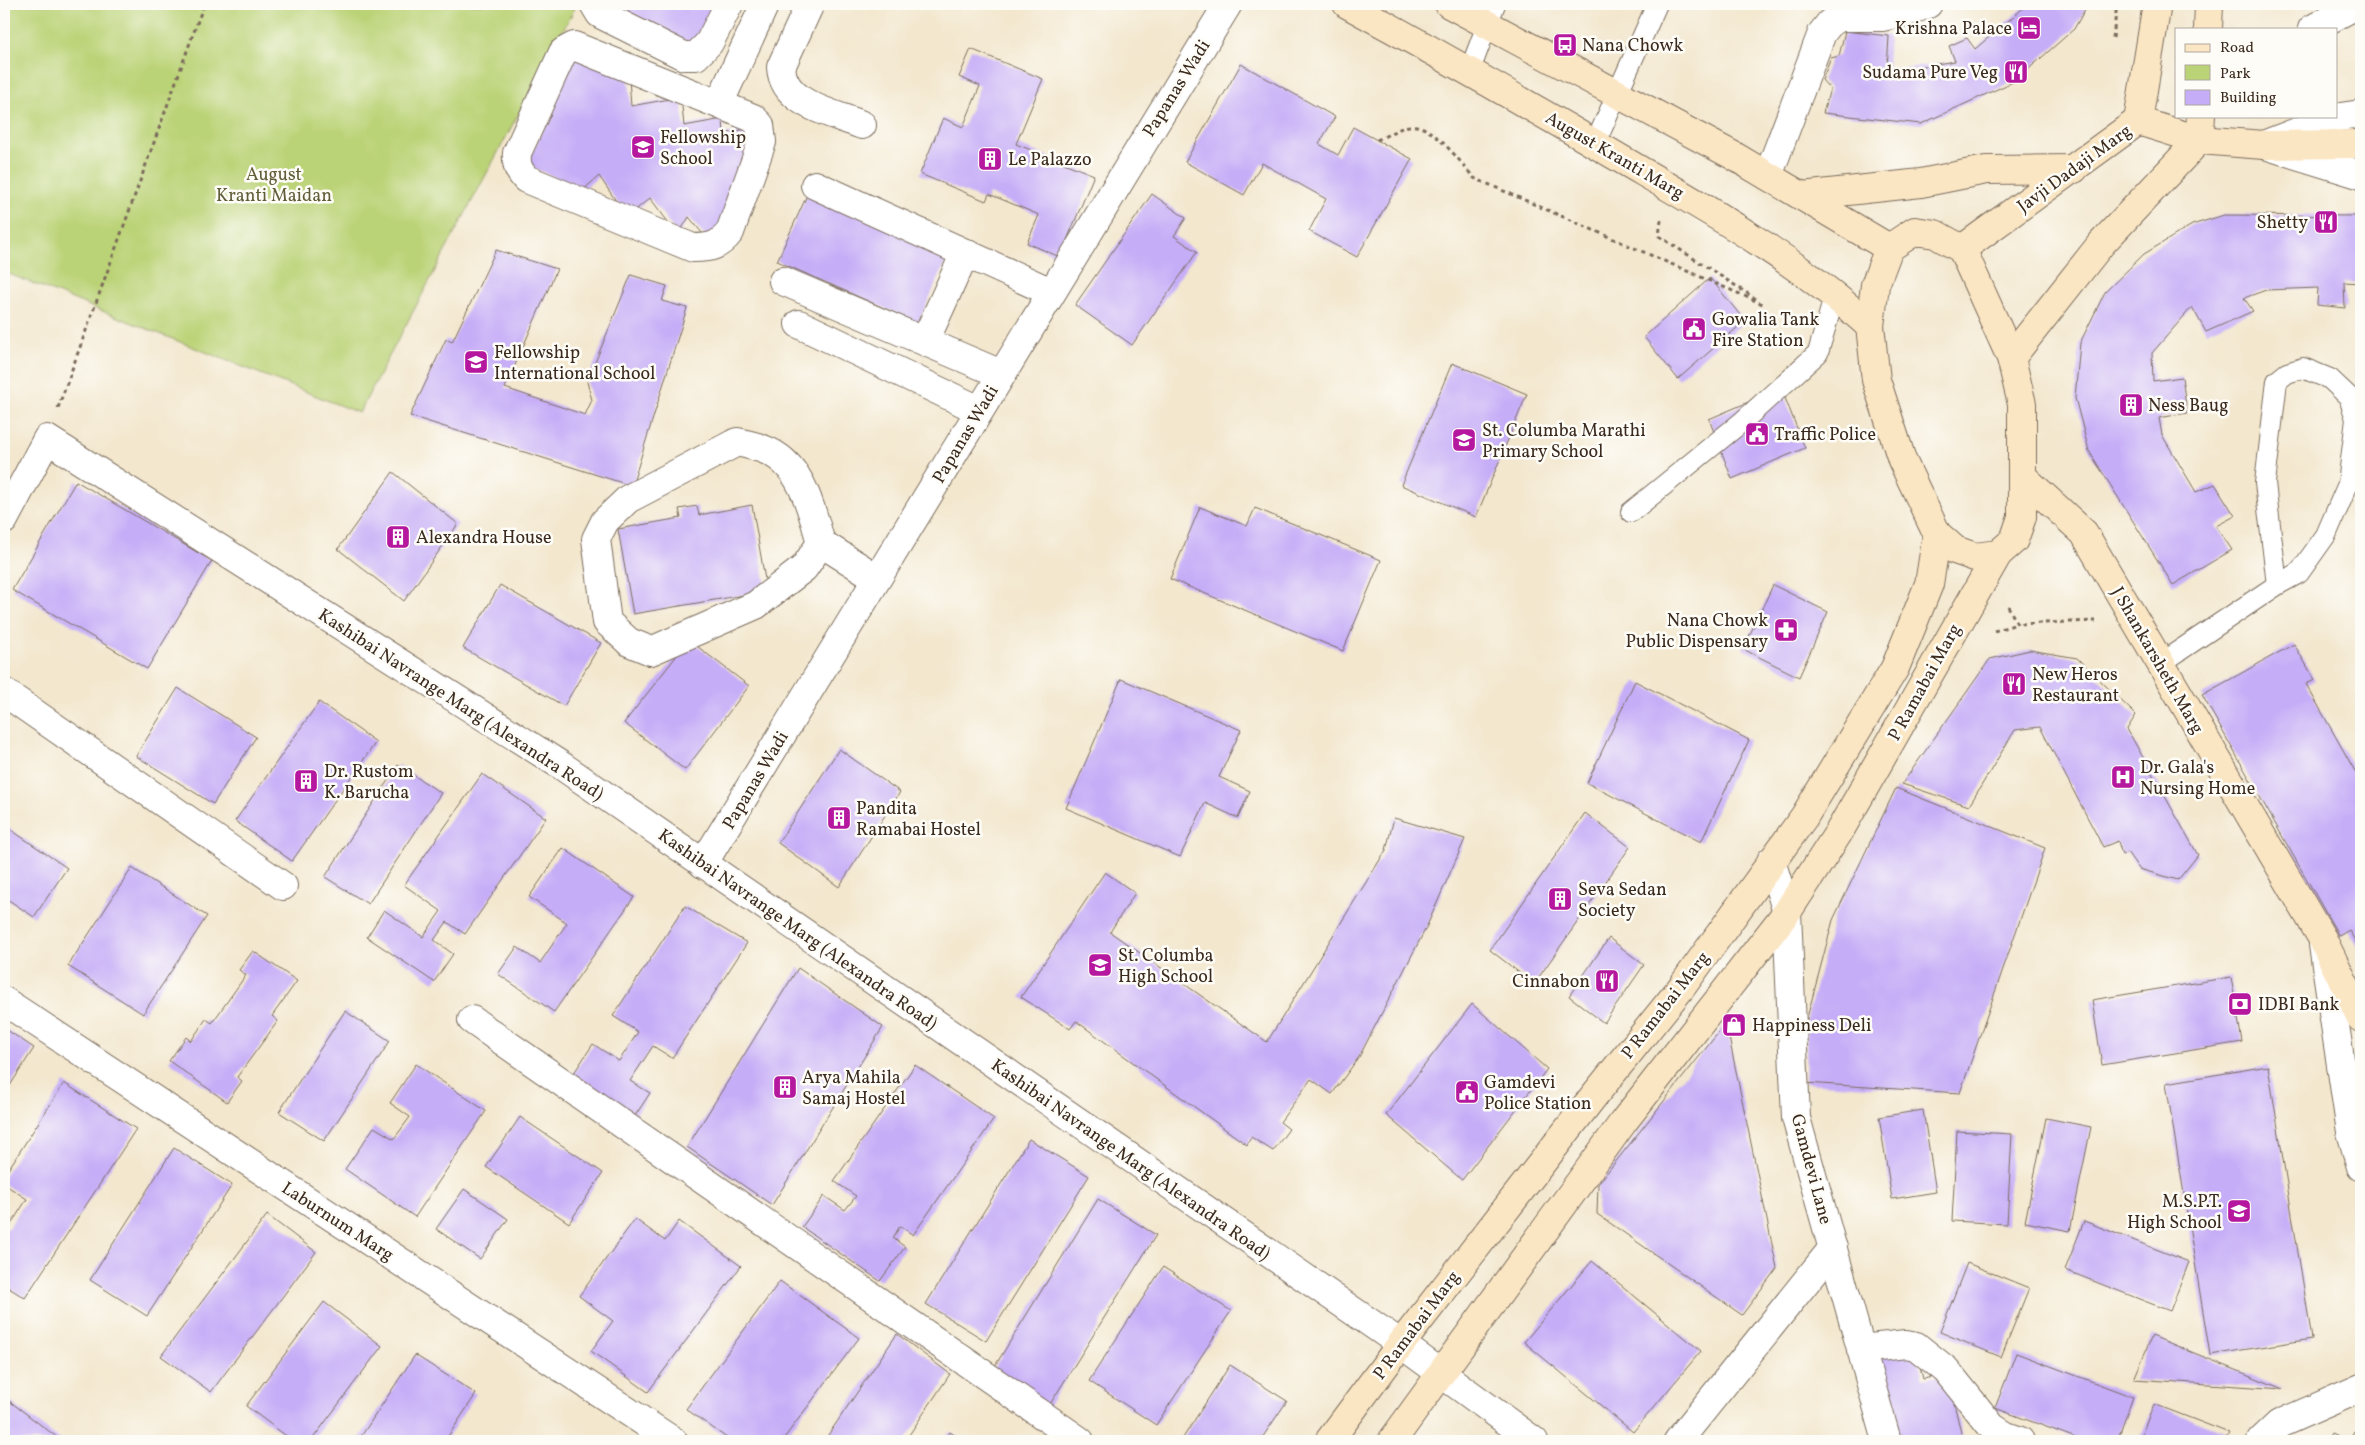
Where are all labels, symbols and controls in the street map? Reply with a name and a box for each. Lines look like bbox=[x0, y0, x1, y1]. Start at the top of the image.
hotel icon: Krishna Palace bbox=[2016, 15, 2042, 41]
place label: Krishna Palace bbox=[1895, 17, 2012, 42]
legend bbox=[2175, 28, 2338, 118]
bus stop icon: Nana Chowk bbox=[1552, 32, 1578, 58]
place label: Nana Chowk bbox=[1582, 34, 1683, 59]
street label: Papanas Wadi bbox=[1137, 35, 1217, 142]
text: Road bbox=[2220, 38, 2254, 59]
restaurant icon: Sudama Pure Veg bbox=[2003, 59, 2029, 85]
place label: Sudama Pure Veg bbox=[1862, 61, 1998, 86]
text: Park bbox=[2220, 64, 2251, 85]
text: Building bbox=[2220, 88, 2277, 109]
street label: August Kranti Marg bbox=[1540, 106, 1688, 206]
street label: Javji Dadaji Marg bbox=[2013, 119, 2137, 219]
place label: Fellowship School bbox=[660, 126, 746, 172]
school or university icon: Fellowship School bbox=[630, 134, 656, 160]
building icon: Le Palazzo bbox=[977, 146, 1003, 172]
place label: Le Palazzo bbox=[1008, 148, 1092, 173]
park label: August Kranti Maidan bbox=[216, 163, 332, 209]
restaurant icon: Shetty bbox=[2313, 209, 2339, 235]
place label: Shetty bbox=[2257, 211, 2308, 236]
place label: Gowalia Tank Fire Station bbox=[1712, 308, 1819, 354]
public building icon: Gowalia Tank Fire Station bbox=[1681, 316, 1707, 342]
place label: Fellowship International School bbox=[494, 341, 655, 387]
school or university icon: Fellowship International School bbox=[463, 349, 489, 375]
street label: Papanas Wadi bbox=[927, 381, 1005, 489]
building icon: Ness Baug bbox=[2118, 392, 2144, 418]
place label: Ness Baug bbox=[2148, 394, 2228, 419]
place label: St. Columba Marathi Primary School bbox=[1482, 419, 1646, 465]
public building icon: Traffic Police bbox=[1744, 421, 1770, 447]
place label: Traffic Police bbox=[1774, 423, 1876, 448]
school or university icon: St. Columba Marathi Primary School bbox=[1451, 427, 1477, 453]
building icon: Alexandra House bbox=[385, 524, 411, 550]
place label: Alexandra House bbox=[416, 526, 551, 551]
street label: J Shankarsheth Marg bbox=[2104, 582, 2209, 739]
street label: Kashibai Navrange Marg (Alexandra Road) bbox=[313, 603, 608, 807]
place label: Nana Chowk Public Dispensary bbox=[1625, 609, 1768, 655]
pharmacy icon: Nana Chowk Public Dispensary bbox=[1773, 617, 1799, 643]
street label: P Ramabai Marg bbox=[1883, 620, 1968, 746]
place label: New Heros Restaurant bbox=[2032, 663, 2119, 709]
restaurant icon: New Heros Restaurant bbox=[2001, 671, 2027, 697]
street label: Papanas Wadi bbox=[717, 727, 795, 835]
place label: Dr. Gala's Nursing Home bbox=[2140, 756, 2255, 802]
place label: Dr. Rustom K. Barucha bbox=[324, 760, 414, 806]
hospital icon: Dr. Gala's Nursing Home bbox=[2110, 764, 2136, 790]
building icon: Dr. Rustom K. Barucha bbox=[293, 768, 319, 794]
place label: Pandita Ramabai Hostel bbox=[856, 797, 981, 843]
building icon: Pandita Ramabai Hostel bbox=[826, 805, 852, 831]
street label: Kashibai Navrange Marg (Alexandra Road) bbox=[652, 824, 942, 1037]
place label: Seva Sedan Society bbox=[1578, 878, 1667, 924]
building icon: Seva Sedan Society bbox=[1547, 886, 1573, 912]
place label: St. Columba High School bbox=[1118, 944, 1214, 990]
street label: P Ramabai Marg bbox=[1616, 947, 1716, 1065]
school or university icon: St. Columba High School bbox=[1087, 952, 1113, 978]
restaurant icon: Cinnabon bbox=[1594, 968, 1620, 994]
place label: Cinnabon bbox=[1512, 970, 1590, 995]
bank icon: IDBI Bank bbox=[2227, 991, 2253, 1017]
place label: IDBI Bank bbox=[2258, 993, 2340, 1018]
shop icon: Happiness Deli bbox=[1721, 1012, 1747, 1038]
place label: Happiness Deli bbox=[1752, 1014, 1871, 1039]
street label: Kashibai Navrange Marg (Alexandra Road) bbox=[985, 1054, 1275, 1267]
place label: Arya Mahila Samaj Hostel bbox=[802, 1066, 905, 1112]
place label: Gamdevi Police Station bbox=[1484, 1071, 1592, 1117]
building icon: Arya Mahila Samaj Hostel bbox=[772, 1074, 798, 1100]
public building icon: Gamdevi Police Station bbox=[1454, 1079, 1480, 1105]
street label: Gamdevi Lane bbox=[1784, 1111, 1837, 1227]
street label: Laburnum Marg bbox=[276, 1177, 398, 1268]
place label: M.S.P.T. High School bbox=[2127, 1190, 2222, 1236]
school or university icon: M.S.P.T. High School bbox=[2226, 1198, 2252, 1224]
street label: P Ramabai Marg bbox=[1368, 1266, 1466, 1386]

